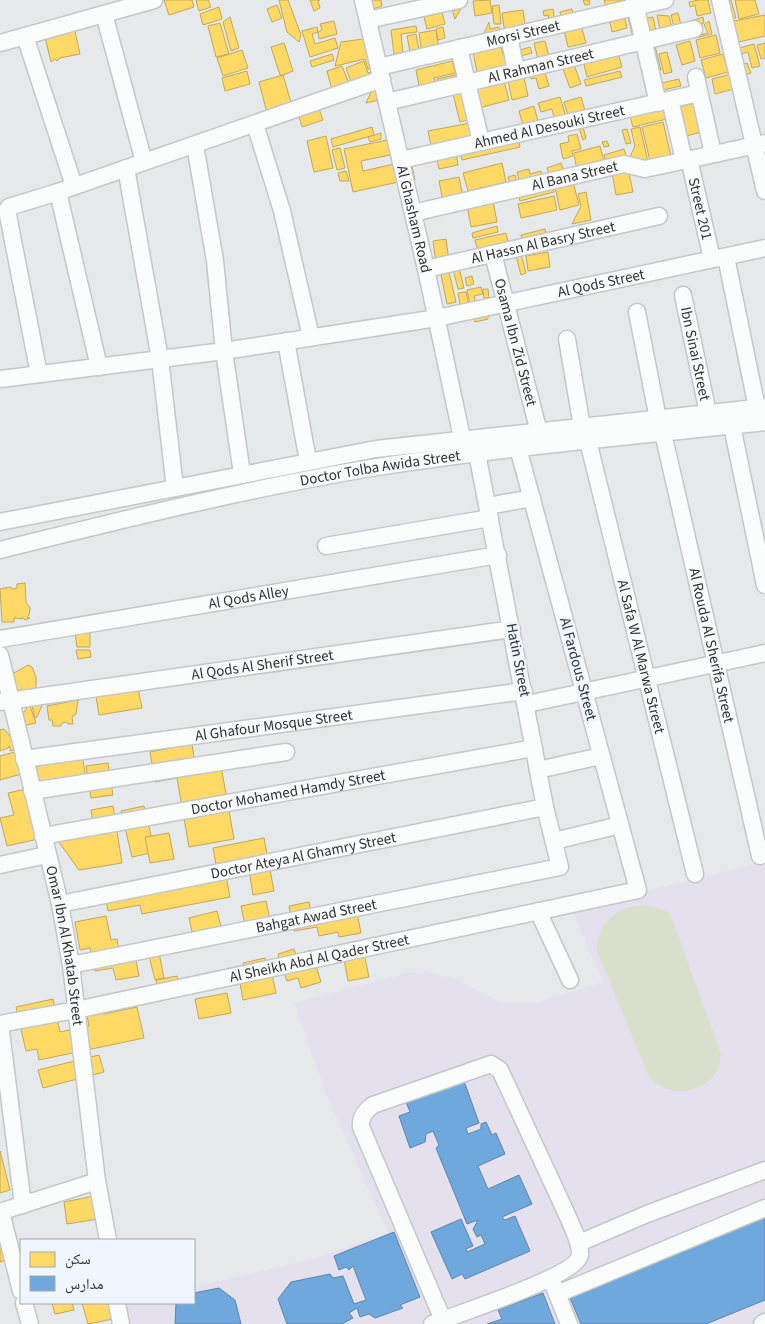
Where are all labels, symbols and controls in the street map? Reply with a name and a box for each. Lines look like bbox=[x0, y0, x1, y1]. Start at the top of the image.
street label: Morsi Street bbox=[484, 14, 562, 52]
street label: Al Rahman Street bbox=[486, 43, 596, 88]
street label: Ahmed Al Desouki Street bbox=[472, 100, 627, 154]
street label: Al Bana Street bbox=[530, 155, 620, 196]
street label: Al Ghasham Road bbox=[392, 163, 437, 275]
street label: Street 201 bbox=[683, 176, 718, 242]
street label: Al Hassn Al Basry Street bbox=[469, 216, 617, 269]
street label: Al Qods Street bbox=[556, 264, 646, 302]
street label: Osama Ibn Zid Street bbox=[489, 276, 542, 408]
street label: Ibn Sinai Street bbox=[675, 305, 716, 403]
street label: Doctor Tolba Awida Street bbox=[298, 445, 461, 491]
street label: Al Rouda Al Sherifa Street bbox=[684, 566, 740, 725]
street label: Al Safa W Al Marwa Street bbox=[612, 577, 670, 736]
street label: Al Qods Alley bbox=[207, 580, 290, 614]
street label: Al Fardous Street bbox=[554, 615, 602, 723]
street label: Hatin Street bbox=[501, 621, 535, 699]
street label: Al Qods Al Sherif Street bbox=[190, 644, 335, 685]
street label: Al Ghafour Mosque Street bbox=[194, 704, 354, 746]
street label: Doctor Mohamed Hamdy Street bbox=[189, 764, 387, 820]
street label: Doctor Ateya Al Ghamry Street bbox=[209, 827, 398, 884]
street label: Omar Ibn Al Khatab Street bbox=[41, 863, 89, 1027]
street label: Bahgat Awad Street bbox=[254, 894, 378, 938]
street label: Al Sheikh Abd Al Qader Street bbox=[228, 929, 411, 987]
legend bbox=[20, 1239, 195, 1304]
text: سكن bbox=[65, 1249, 91, 1270]
text: مدارس bbox=[65, 1274, 104, 1295]

